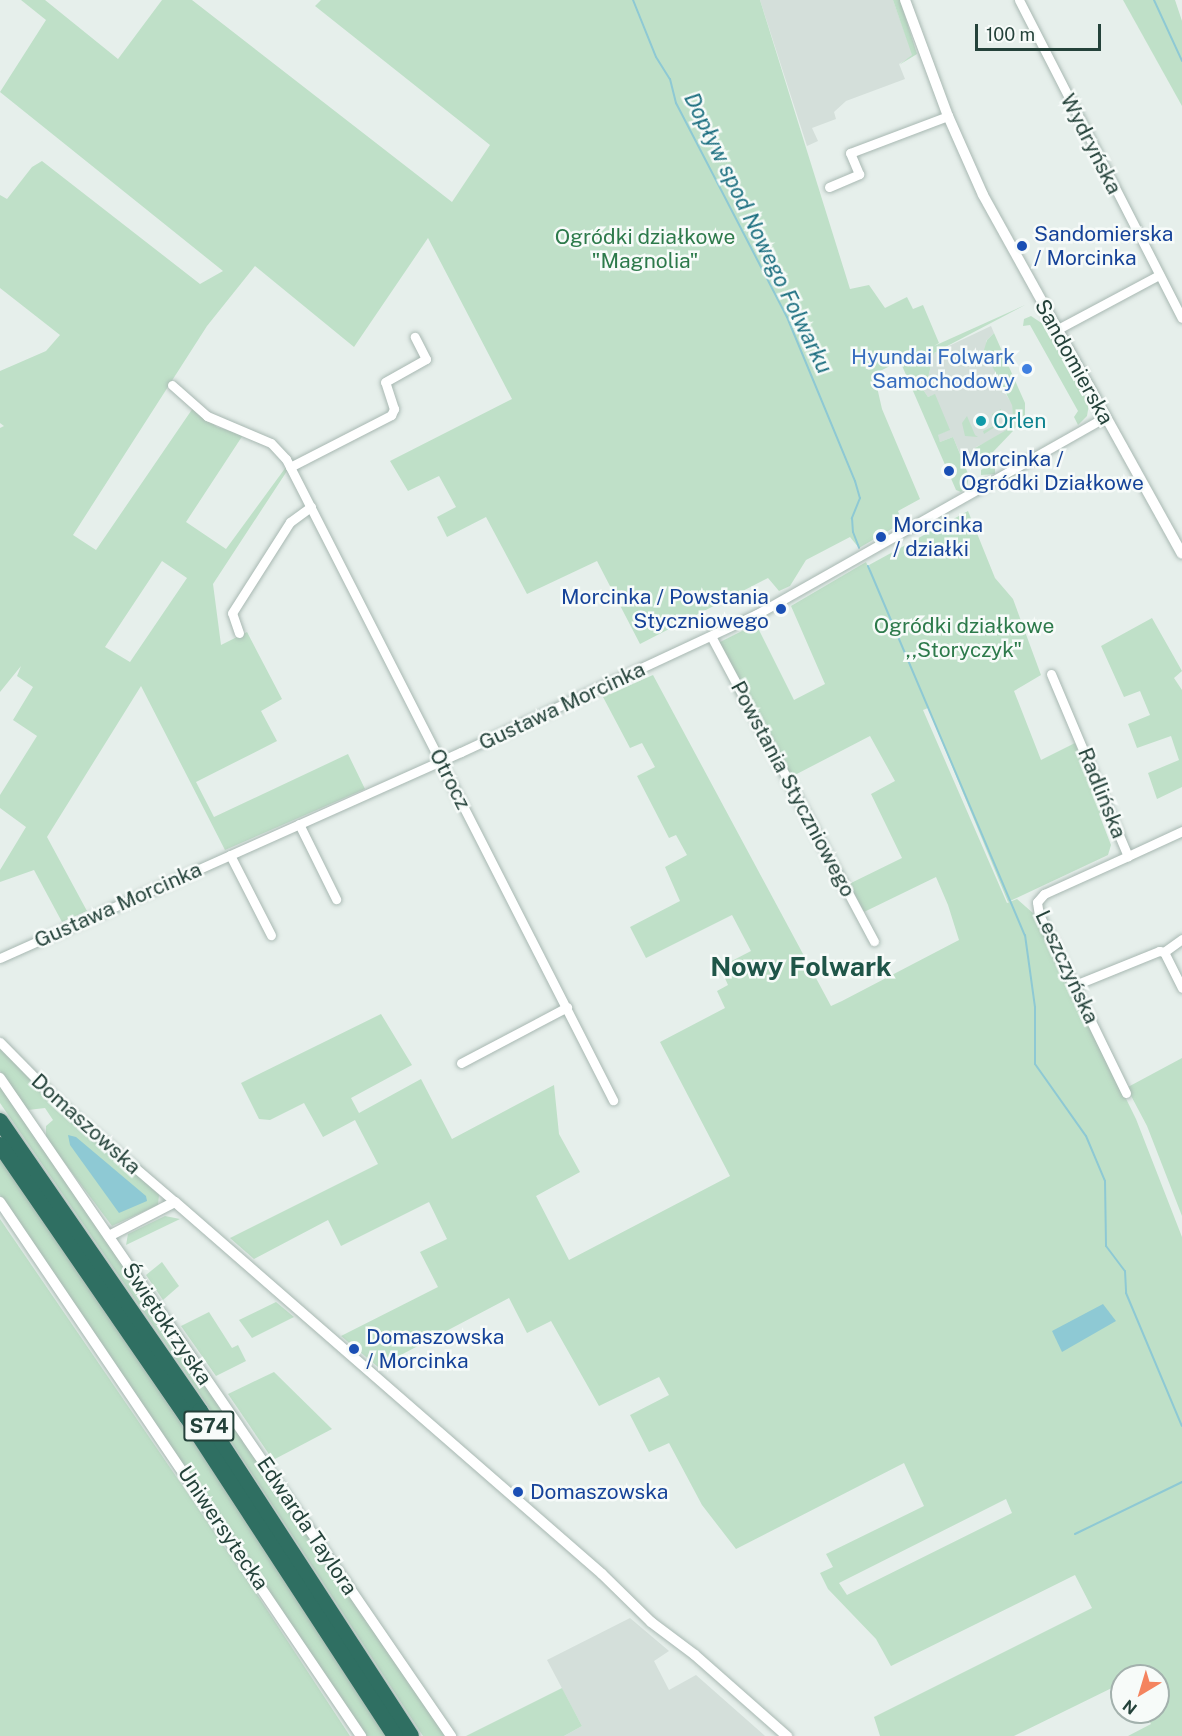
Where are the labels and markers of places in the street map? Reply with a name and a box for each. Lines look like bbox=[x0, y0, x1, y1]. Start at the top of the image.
place label: Sandomierska / Morcinka bbox=[1034, 221, 1173, 271]
marker: Sandomierska / Morcinka bbox=[1015, 239, 1029, 253]
place label: Hyundai Folwark Samochodowy bbox=[851, 344, 1015, 394]
marker: Hyundai Folwark Samochodowy bbox=[1020, 362, 1034, 376]
place label: Orlen bbox=[993, 408, 1046, 434]
marker: Orlen bbox=[974, 414, 988, 428]
place label: Morcinka / Ogródki Działkowe bbox=[961, 446, 1144, 496]
marker: Morcinka / Ogródki Działkowe bbox=[942, 464, 956, 478]
place label: Morcinka / działki bbox=[893, 512, 983, 562]
marker: Morcinka / działki bbox=[874, 530, 888, 544]
place label: Morcinka / Powstania Styczniowego bbox=[561, 584, 769, 634]
marker: Morcinka / Powstania Styczniowego bbox=[774, 602, 788, 616]
place label: Domaszowska / Morcinka bbox=[366, 1324, 504, 1374]
marker: Domaszowska / Morcinka bbox=[347, 1342, 361, 1356]
place label: Domaszowska bbox=[530, 1479, 668, 1505]
marker: Domaszowska bbox=[511, 1485, 525, 1499]

